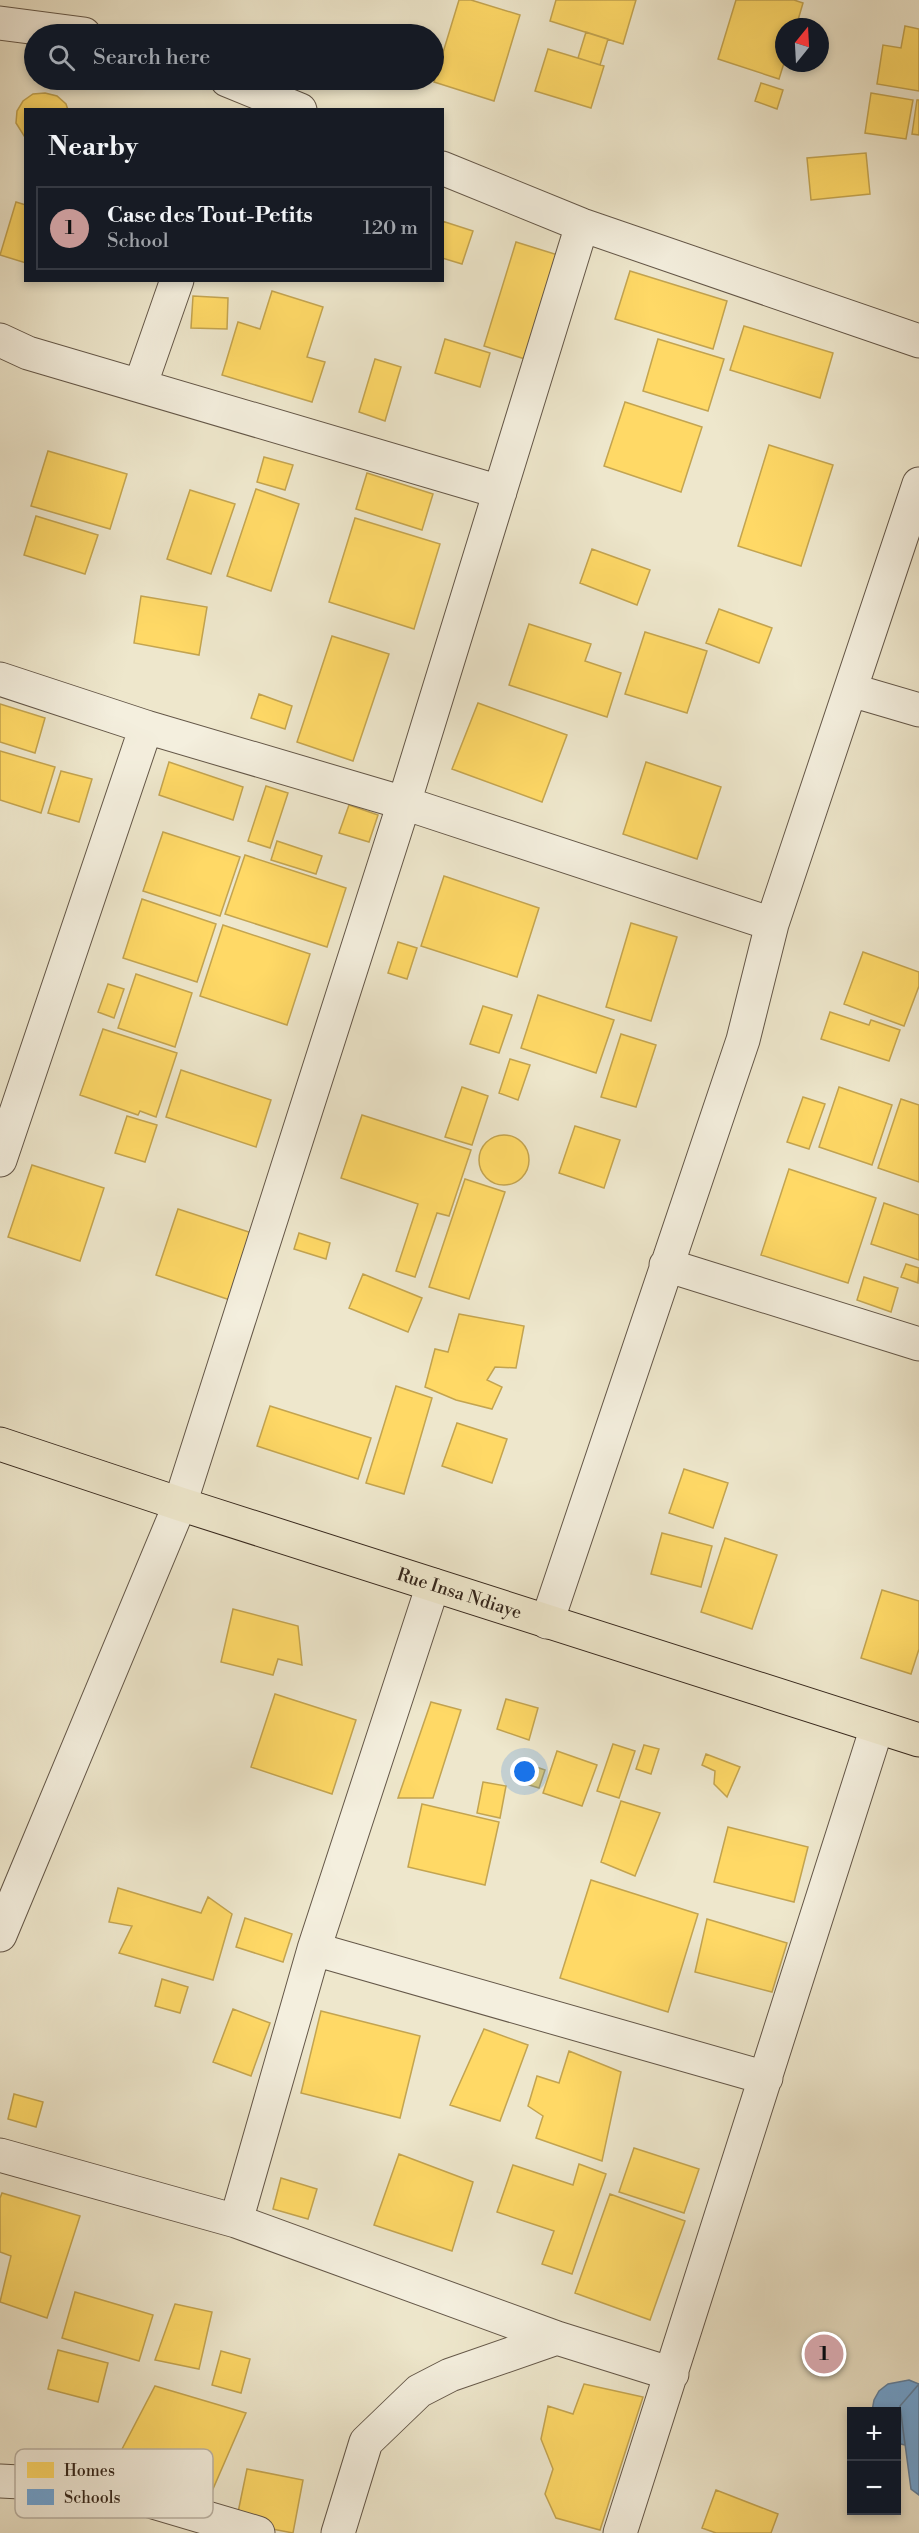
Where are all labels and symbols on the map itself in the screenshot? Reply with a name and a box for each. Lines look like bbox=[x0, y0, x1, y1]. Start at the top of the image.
north arrow bbox=[775, 18, 829, 72]
street label: Rue Insa Ndiaye bbox=[394, 1563, 525, 1624]
your location bbox=[510, 1757, 539, 1786]
pin: 1 bbox=[804, 2332, 844, 2376]
legend bbox=[15, 2449, 213, 2518]
text: Homes bbox=[64, 2461, 115, 2481]
text: Schools bbox=[64, 2488, 120, 2508]

